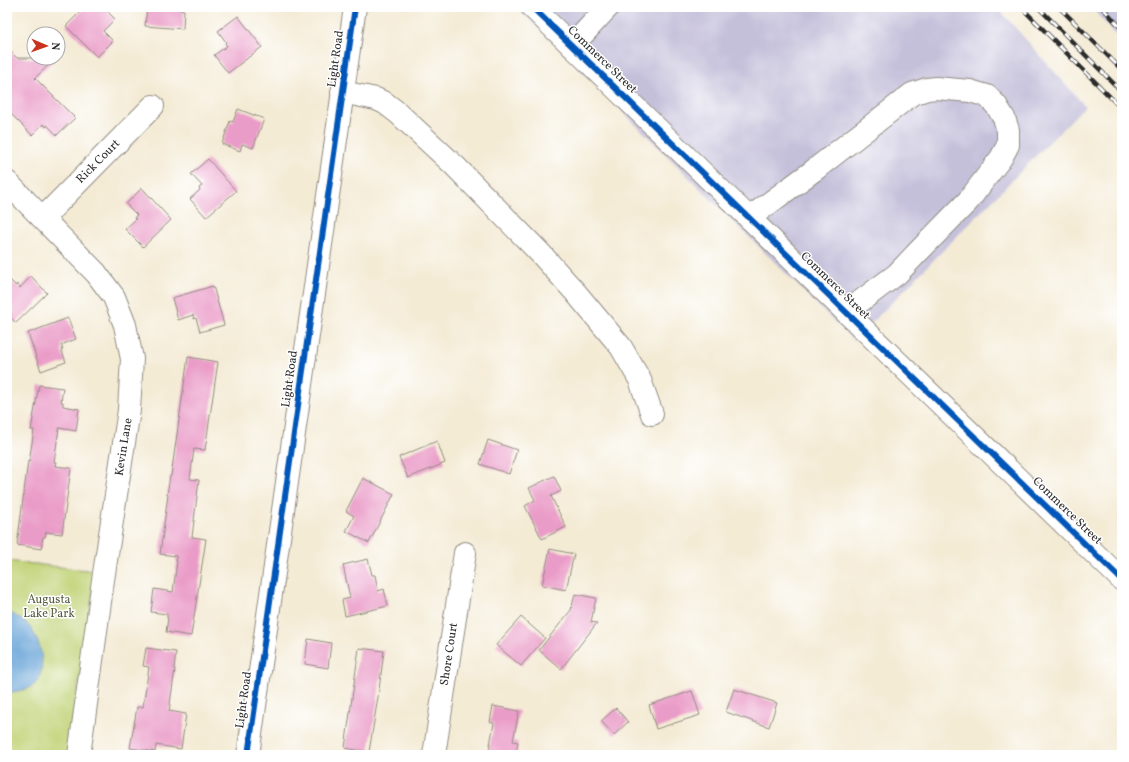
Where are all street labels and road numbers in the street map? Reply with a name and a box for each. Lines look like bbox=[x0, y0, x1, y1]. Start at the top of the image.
street label: Commerce Street bbox=[564, 23, 640, 97]
street label: Light Road bbox=[324, 29, 348, 88]
street label: Rick Court bbox=[73, 136, 124, 187]
street label: Commerce Street bbox=[797, 249, 873, 323]
street label: Light Road bbox=[278, 349, 302, 408]
street label: Kevin Lane bbox=[112, 417, 137, 477]
street label: Commerce Street bbox=[1029, 474, 1105, 548]
street label: Shore Court bbox=[437, 622, 462, 687]
street label: Light Road bbox=[232, 670, 256, 729]

